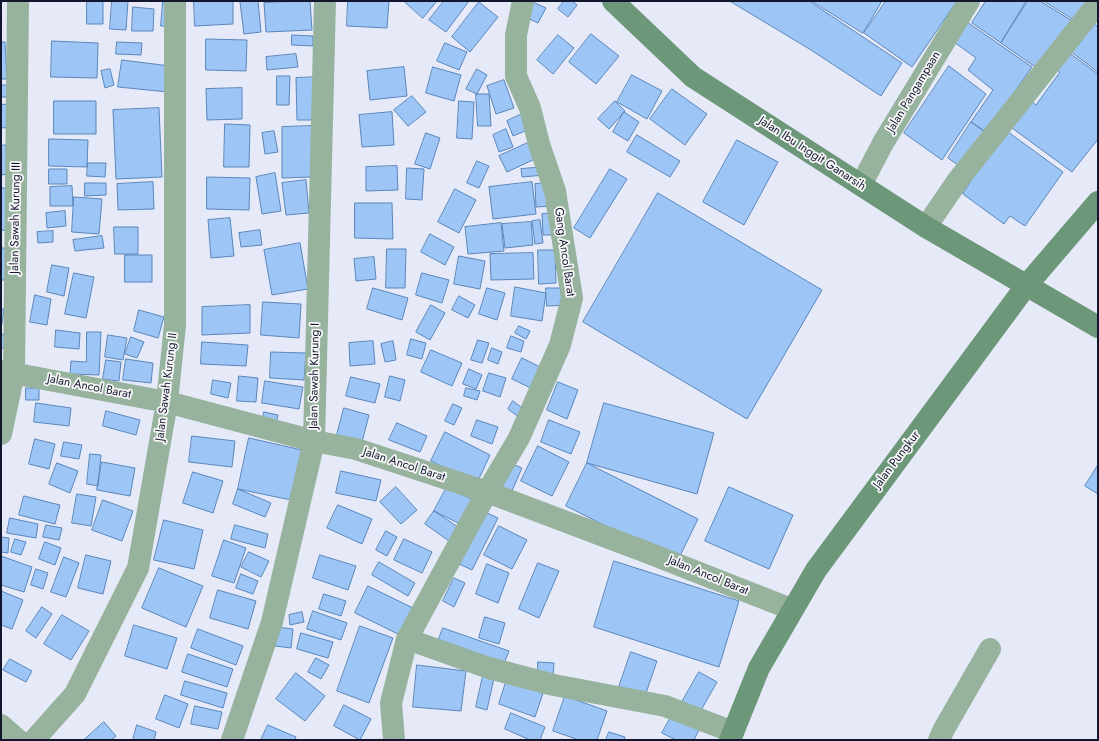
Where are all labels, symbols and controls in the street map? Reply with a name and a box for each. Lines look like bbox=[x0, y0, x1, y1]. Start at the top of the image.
street label: Jalan Pangampaan bbox=[884, 49, 944, 135]
street label: Jalan Ibu Inggit Ganarsih bbox=[756, 114, 868, 194]
street label: Jalan Sawah Kurung III bbox=[8, 162, 24, 274]
street label: Gang Ancol Barat bbox=[551, 206, 577, 298]
street label: Jalan Sawah Kurung I bbox=[307, 323, 323, 429]
street label: Jalan Sawah Kurung II bbox=[153, 332, 181, 442]
street label: Jalan Ancol Barat bbox=[46, 372, 132, 402]
street label: Jalan Pungkur bbox=[871, 428, 923, 492]
street label: Jalan Ancol Barat bbox=[361, 445, 447, 485]
street label: Jalan Ancol Barat bbox=[666, 553, 750, 599]

